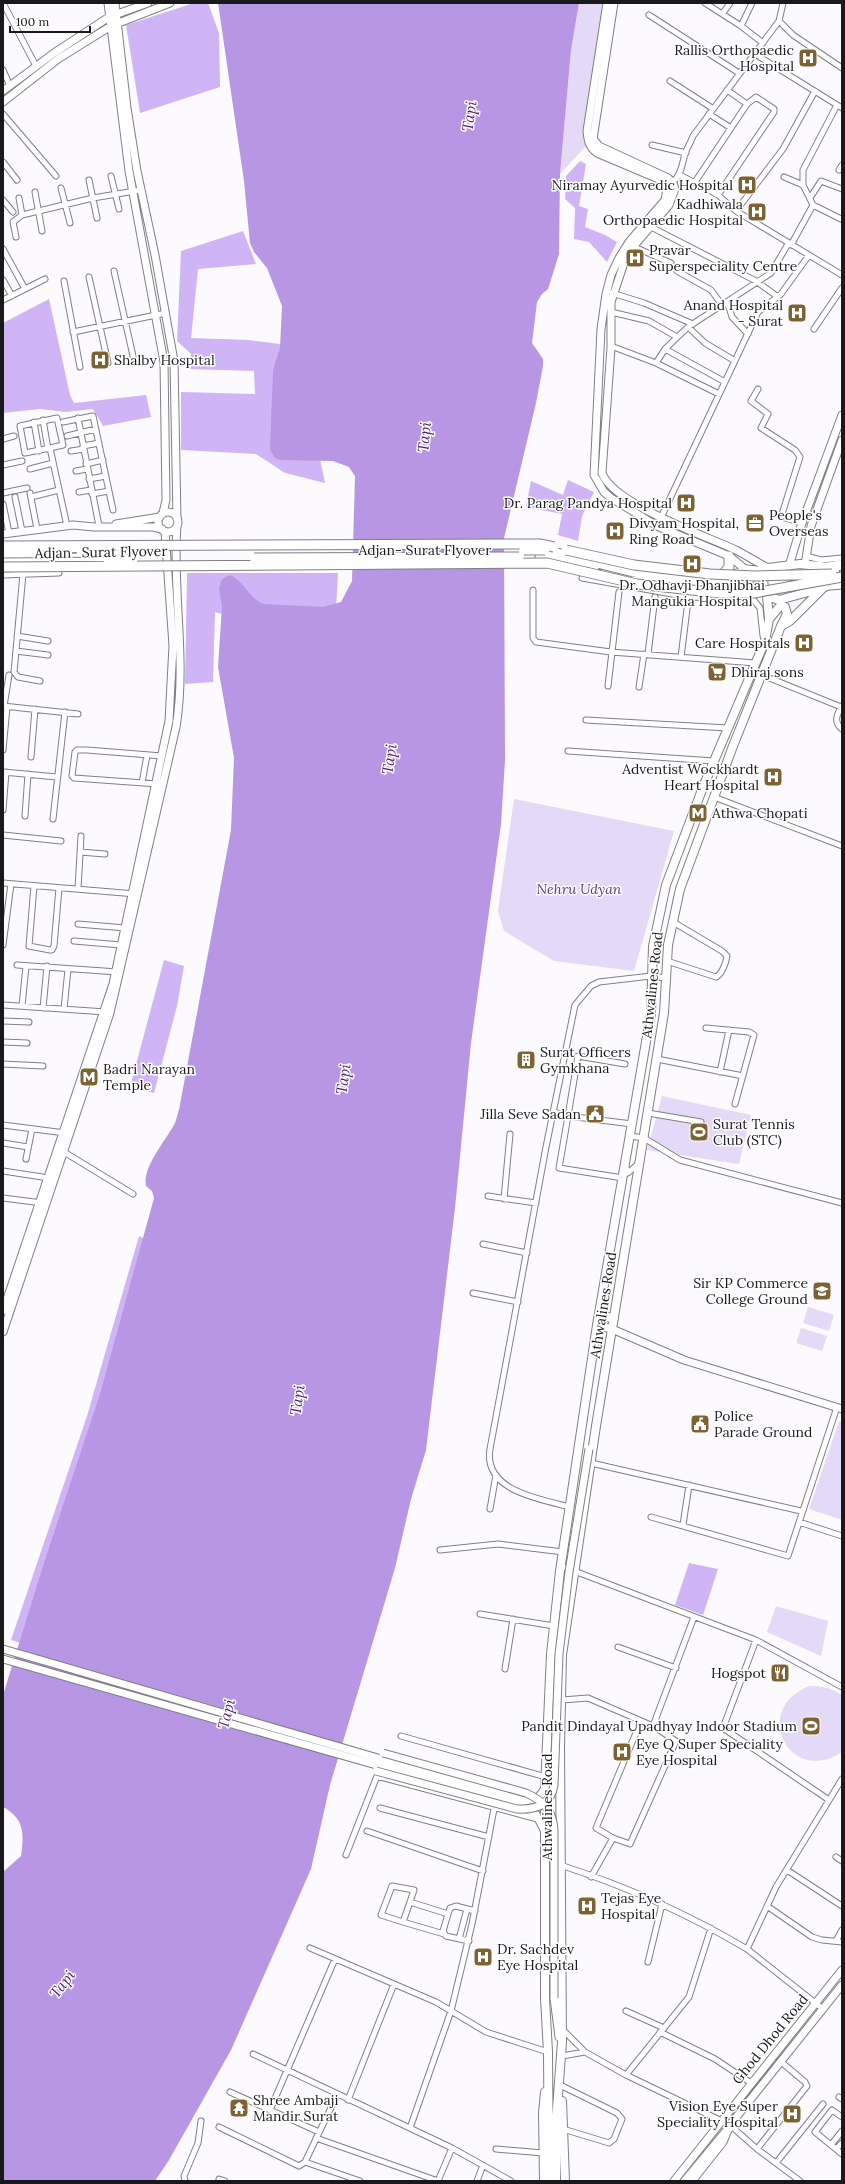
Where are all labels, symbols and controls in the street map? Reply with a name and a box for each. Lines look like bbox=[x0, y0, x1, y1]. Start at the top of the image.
scale bar bbox=[10, 8, 90, 34]
text: 100 m bbox=[16, 14, 49, 29]
place label: Rallis Orthopaedic Hospital bbox=[674, 41, 794, 75]
hospital icon: Rallis Orthopaedic Hospital bbox=[797, 47, 819, 69]
water label: Tapi bbox=[457, 100, 481, 132]
hospital icon: Niramay Ayurvedic Hospital bbox=[736, 174, 758, 196]
place label: Niramay Ayurvedic Hospital bbox=[552, 176, 733, 194]
place label: Kadhiwala Orthopaedic Hospital bbox=[603, 195, 743, 229]
hospital icon: Kadhiwala Orthopaedic Hospital bbox=[746, 201, 768, 223]
place label: Pravar Superspeciality Centre bbox=[649, 241, 798, 275]
hospital icon: Pravar Superspeciality Centre bbox=[624, 247, 646, 269]
place label: Anand Hospital - Surat bbox=[683, 296, 784, 330]
hospital icon: Anand Hospital - Surat bbox=[786, 302, 808, 324]
hospital icon: Shalby Hospital bbox=[89, 349, 111, 371]
place label: Shalby Hospital bbox=[114, 351, 215, 369]
water label: Tapi bbox=[413, 421, 435, 453]
hospital icon: Dr. Parag Pandya Hospital bbox=[675, 492, 697, 514]
place label: Dr. Parag Pandya Hospital bbox=[504, 494, 672, 512]
place label: People's Overseas bbox=[769, 506, 829, 540]
office icon: People's Overseas bbox=[744, 512, 766, 534]
place label: Divyam Hospital, Ring Road bbox=[629, 514, 739, 548]
hospital icon: Divyam Hospital, Ring Road bbox=[604, 520, 626, 542]
street label: Adjan- Surat Flyover bbox=[358, 541, 491, 559]
street label: Adjan- Surat Flyover bbox=[33, 542, 168, 562]
hospital icon: Dr. Odhavji Dhanjibhai Mangukia Hospital bbox=[681, 553, 703, 575]
place label: Dr. Odhavji Dhanjibhai Mangukia Hospital bbox=[619, 576, 765, 610]
hospital icon: Care Hospitals bbox=[793, 632, 815, 654]
place label: Care Hospitals bbox=[695, 634, 790, 652]
supermarket icon: Dhiraj sons bbox=[706, 661, 728, 683]
place label: Dhiraj sons bbox=[731, 663, 804, 681]
water label: Tapi bbox=[377, 743, 401, 775]
place label: Adventist Wockhardt Heart Hospital bbox=[621, 760, 760, 794]
hospital icon: Adventist Wockhardt Heart Hospital bbox=[762, 766, 784, 788]
metro station icon: Athwa Chopati bbox=[687, 802, 709, 824]
place label: Athwa Chopati bbox=[711, 804, 808, 822]
park label: Nehru Udyan bbox=[537, 880, 622, 898]
street label: Athwalines Road bbox=[637, 931, 667, 1040]
place label: Surat Officers Gymkhana bbox=[540, 1043, 631, 1077]
building icon: Surat Officers Gymkhana bbox=[515, 1049, 537, 1071]
place label: Badri Narayan Temple bbox=[103, 1060, 195, 1094]
water label: Tapi bbox=[331, 1063, 355, 1095]
metro station icon: Badri Narayan Temple bbox=[78, 1066, 100, 1088]
public building icon: Jilla Seve Sadan bbox=[584, 1103, 606, 1125]
place label: Jilla Seve Sadan bbox=[479, 1105, 581, 1123]
place label: Surat Tennis Club (STC) bbox=[713, 1115, 795, 1149]
sports icon: Surat Tennis Club (STC) bbox=[688, 1121, 710, 1143]
street label: Athwalines Road bbox=[586, 1251, 620, 1360]
place label: Sir KP Commerce College Ground bbox=[693, 1274, 808, 1308]
school or university icon: Sir KP Commerce College Ground bbox=[811, 1280, 833, 1302]
water label: Tapi bbox=[285, 1384, 309, 1416]
place label: Police Parade Ground bbox=[714, 1407, 812, 1441]
public building icon: Police Parade Ground bbox=[689, 1413, 711, 1435]
restaurant icon: Hogspot bbox=[769, 1662, 791, 1684]
place label: Hogspot bbox=[711, 1664, 767, 1682]
water label: Tapi bbox=[213, 1697, 239, 1731]
sports icon: Pandit Dindayal Upadhyay Indoor Stadium bbox=[800, 1715, 822, 1737]
place label: Pandit Dindayal Upadhyay Indoor Stadium bbox=[521, 1717, 797, 1735]
place label: Eye Q Super Speciality Eye Hospital bbox=[636, 1735, 784, 1769]
hospital icon: Eye Q Super Speciality Eye Hospital bbox=[611, 1741, 633, 1763]
street label: Athwalines Road bbox=[538, 1753, 556, 1862]
place label: Tejas Eye Hospital bbox=[601, 1889, 662, 1923]
hospital icon: Tejas Eye Hospital bbox=[576, 1895, 598, 1917]
place label: Dr. Sachdev Eye Hospital bbox=[497, 1940, 579, 1974]
hospital icon: Dr. Sachdev Eye Hospital bbox=[472, 1946, 494, 1968]
water label: Tapi bbox=[45, 1966, 79, 2002]
street label: Ghod Dhod Road bbox=[728, 1990, 812, 2088]
place label: Shree Ambaji Mandir Surat bbox=[253, 2091, 339, 2125]
temple icon: Shree Ambaji Mandir Surat bbox=[228, 2097, 250, 2119]
place label: Vision Eye Super Speciality Hospital bbox=[657, 2097, 778, 2131]
hospital icon: Vision Eye Super Speciality Hospital bbox=[781, 2103, 803, 2125]

